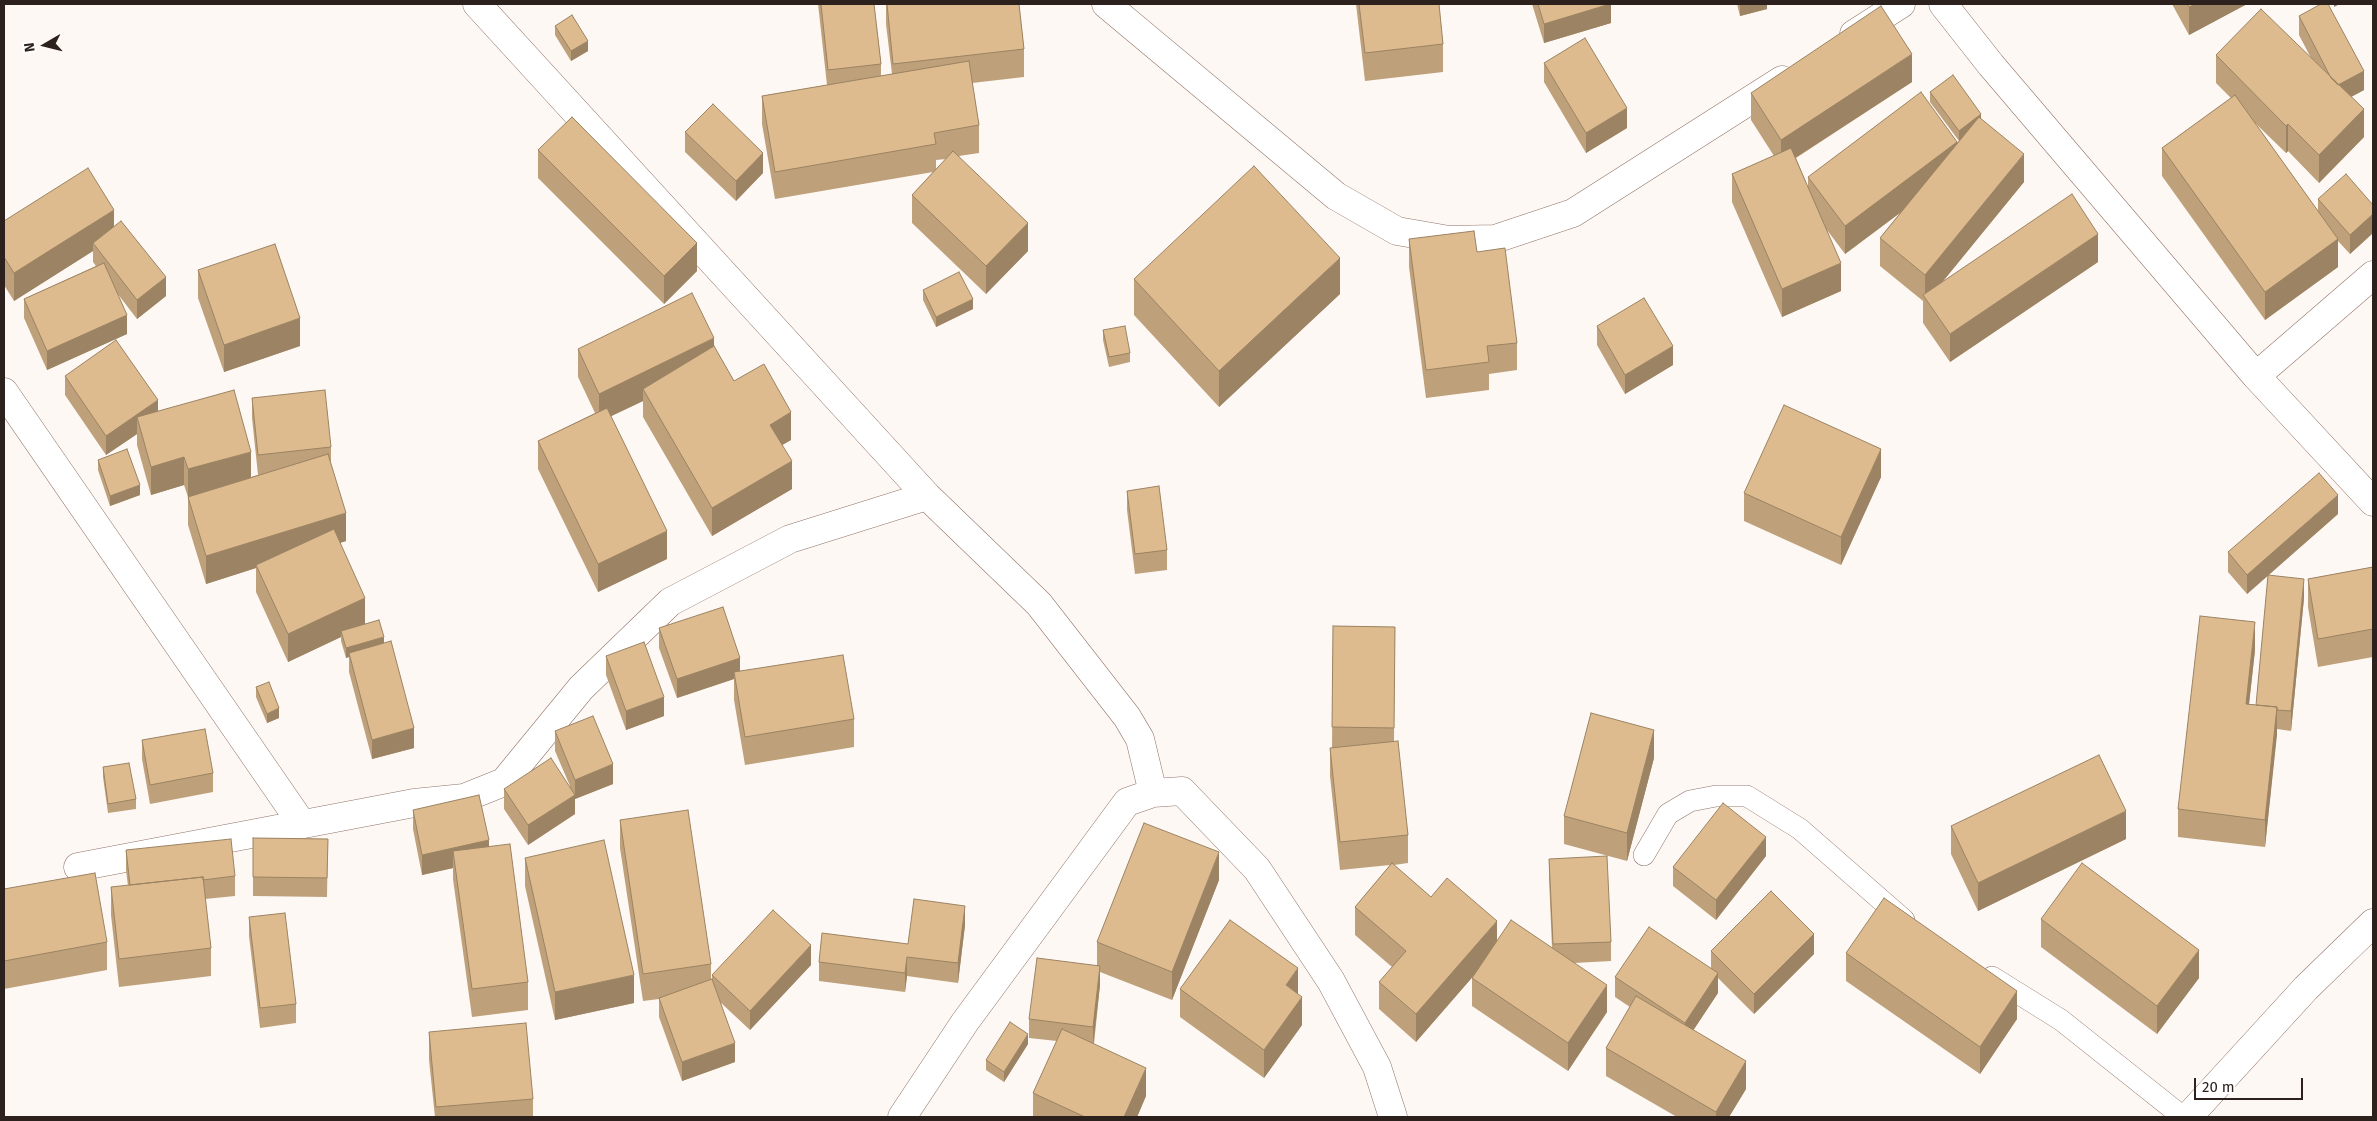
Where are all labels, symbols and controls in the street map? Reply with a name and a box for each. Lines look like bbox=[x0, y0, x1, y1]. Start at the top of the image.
north arrow bbox=[20, 20, 70, 70]
text: N bbox=[21, 41, 39, 53]
scale bar bbox=[2197, 1068, 2306, 1100]
text: 20 m bbox=[2202, 1078, 2235, 1096]

